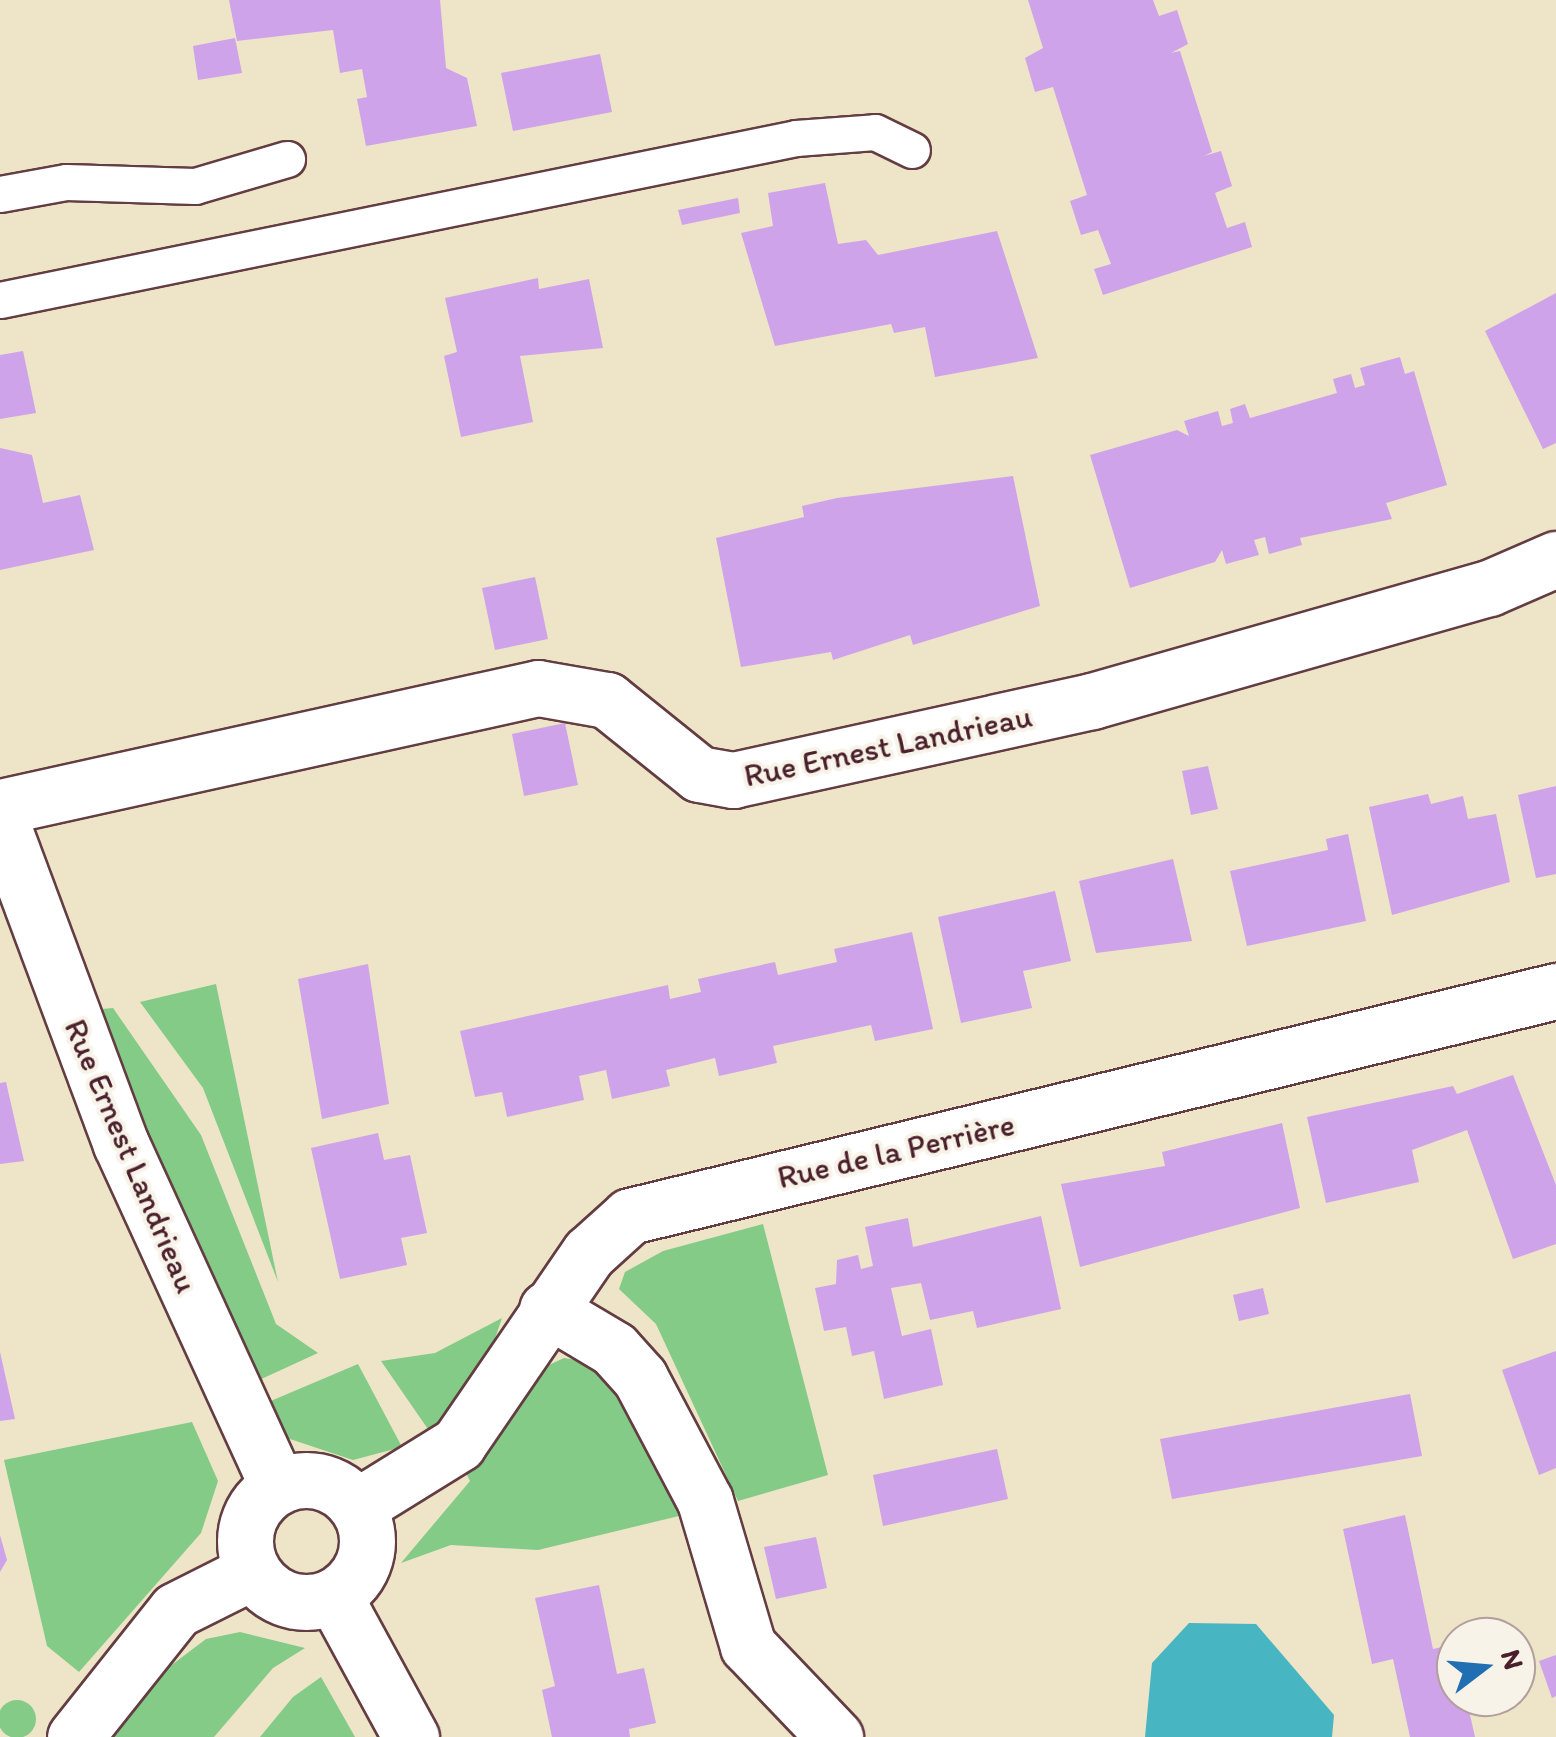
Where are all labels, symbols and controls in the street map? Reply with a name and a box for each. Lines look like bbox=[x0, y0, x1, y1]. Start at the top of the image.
street label: Rue Ernest Landrieau bbox=[740, 697, 1036, 795]
street label: Rue Ernest Landrieau bbox=[56, 1013, 206, 1299]
street label: Rue de la Perrière bbox=[774, 1105, 1018, 1197]
north arrow bbox=[1436, 1617, 1536, 1717]
text: N bbox=[1494, 1646, 1532, 1673]

